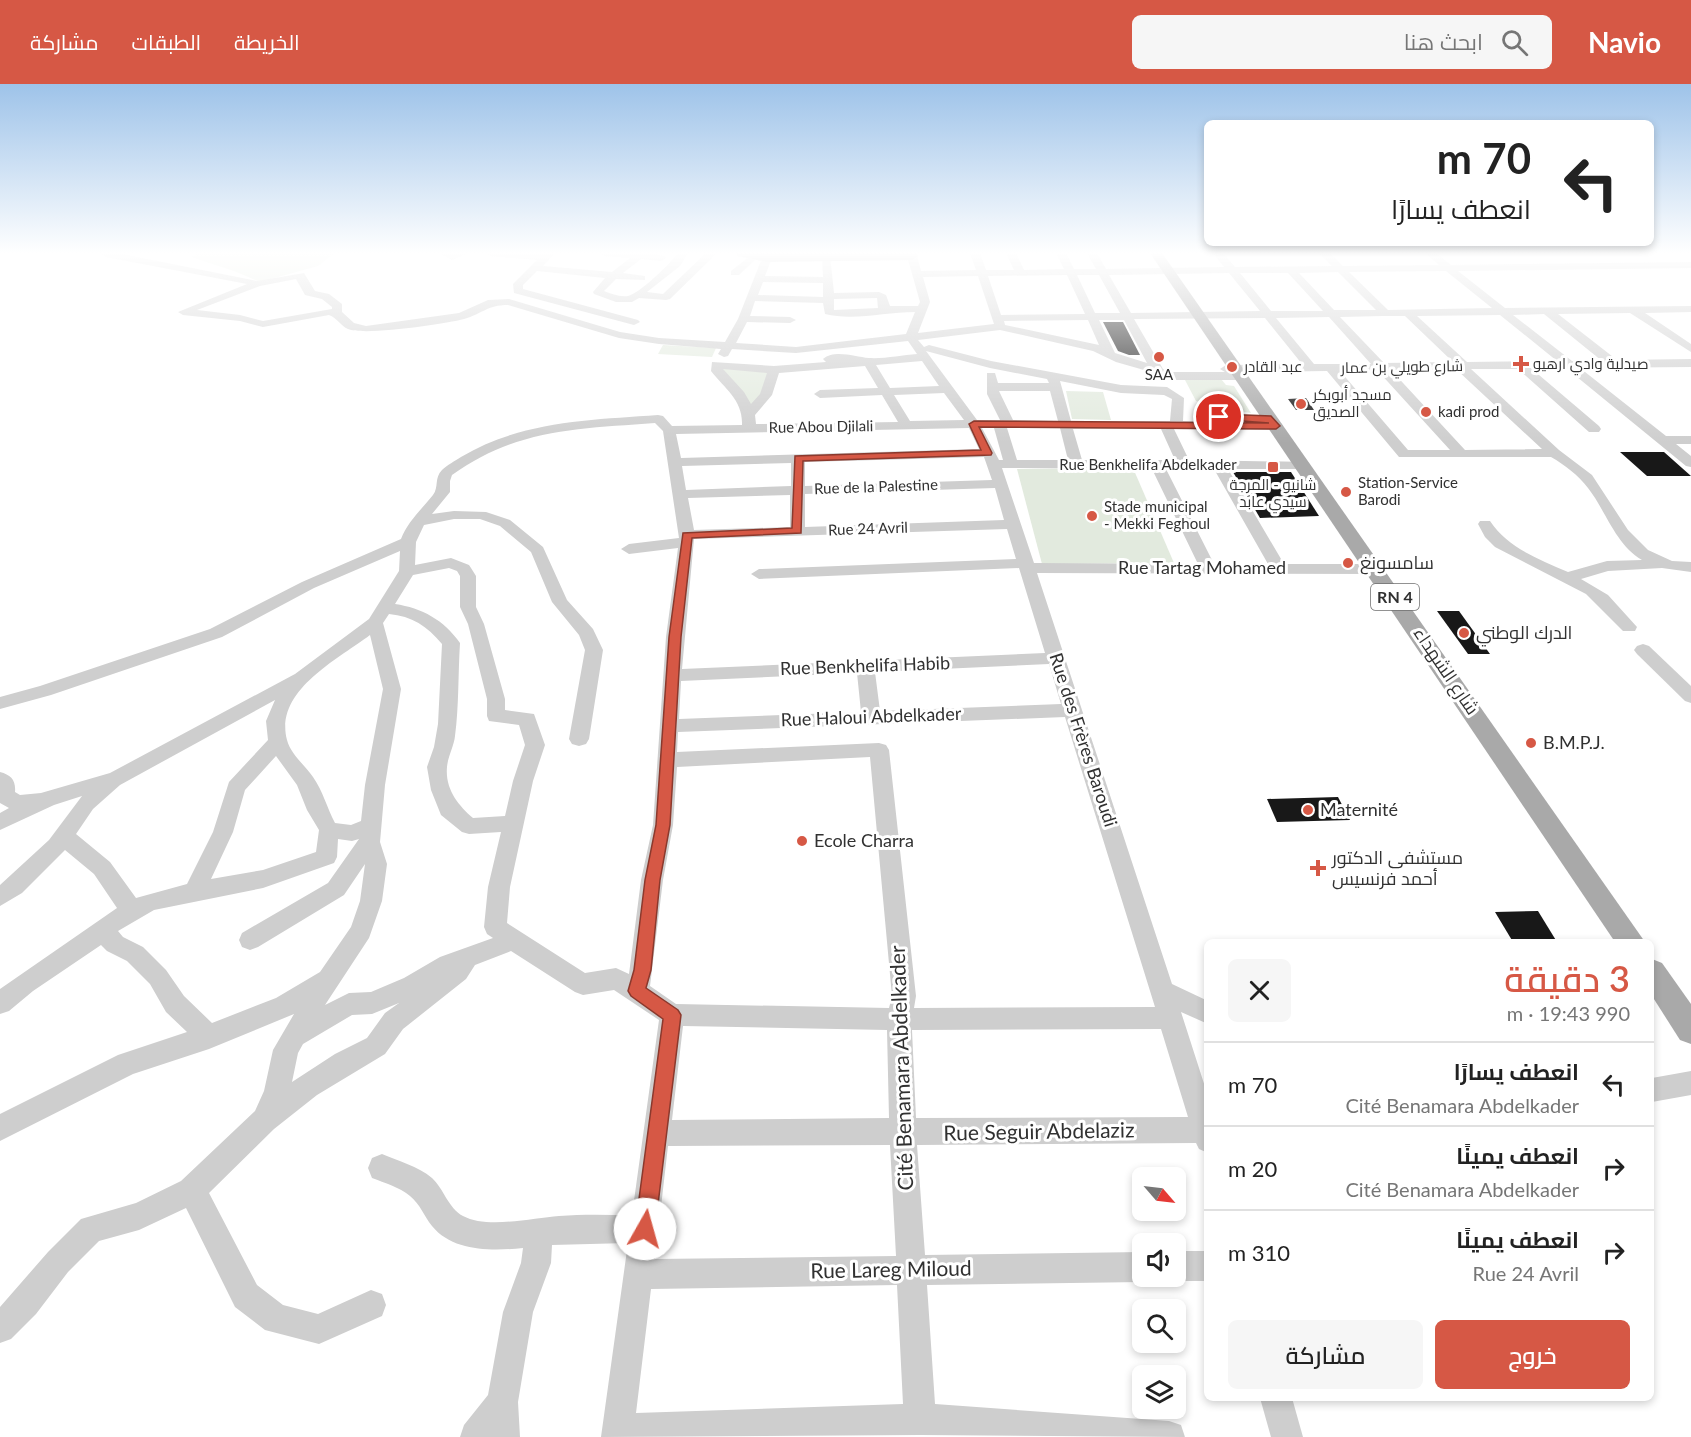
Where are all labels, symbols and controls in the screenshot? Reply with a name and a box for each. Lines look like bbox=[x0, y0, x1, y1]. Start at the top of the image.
search box bbox=[1132, 15, 1552, 69]
text: Navio bbox=[1588, 25, 1661, 59]
icon: search bbox=[1498, 26, 1531, 59]
text: ابحث هنا bbox=[1404, 28, 1483, 55]
text: مشاركة bbox=[30, 29, 99, 54]
text: الطبقات bbox=[132, 29, 201, 54]
text: الخريطة bbox=[234, 29, 300, 54]
text: 70 m bbox=[1437, 133, 1531, 183]
icon: left bbox=[1552, 144, 1630, 222]
text: انعطف يسارًا bbox=[1391, 192, 1531, 225]
marker: SAA bbox=[1152, 350, 1166, 364]
place label: صيدلية وادي ارهيو bbox=[1533, 354, 1649, 376]
street label: شارع طويلي بن عمار bbox=[1340, 356, 1463, 380]
place label: عبد القادر bbox=[1243, 357, 1303, 376]
marker: صيدلية وادي ارهيو bbox=[1514, 357, 1528, 371]
marker: عبد القادر bbox=[1225, 360, 1239, 374]
place label: SAA bbox=[1145, 365, 1174, 383]
place label: مسجد أبوبكر الصديق bbox=[1312, 385, 1392, 422]
pin bbox=[1193, 391, 1244, 442]
marker: مسجد أبوبكر الصديق bbox=[1294, 397, 1308, 411]
icon: arrive bbox=[1202, 400, 1235, 433]
place label: kadi prod bbox=[1438, 402, 1499, 420]
marker: kadi prod bbox=[1419, 405, 1433, 419]
street label: Rue Abou Djilali bbox=[769, 416, 873, 436]
street label: Rue Benkhelifa Abdelkader bbox=[1059, 455, 1237, 473]
marker: شانيو - المرجة سيدي عابد bbox=[1266, 460, 1280, 474]
place label: Station-Service Barodi bbox=[1358, 473, 1458, 508]
street label: Rue de la Palestine bbox=[814, 475, 938, 497]
place label: شانيو - المرجة سيدي عابد bbox=[1230, 475, 1316, 514]
marker: Station-Service Barodi bbox=[1339, 485, 1353, 499]
place label: Stade municipal - Mekki Feghoul bbox=[1104, 497, 1210, 532]
marker: Stade municipal - Mekki Feghoul bbox=[1085, 509, 1099, 523]
street label: Rue 24 Avril bbox=[828, 518, 908, 538]
place label: سامسونغ bbox=[1360, 551, 1434, 575]
street label: Rue Tartag Mohamed bbox=[1118, 556, 1286, 578]
marker: سامسونغ bbox=[1341, 556, 1355, 570]
road number: RN 4 bbox=[1371, 584, 1419, 610]
place label: الدرك الوطني bbox=[1476, 621, 1572, 647]
street label: شارع الشهداء bbox=[1408, 622, 1484, 720]
marker: الدرك الوطني bbox=[1457, 626, 1471, 640]
street label: Rue des Frères Baroudi bbox=[1045, 650, 1122, 829]
street label: Rue Benkhelifa Habib bbox=[780, 651, 950, 679]
street label: Rue Haloui Abdelkader bbox=[780, 702, 962, 730]
place label: B.M.P.J. bbox=[1543, 731, 1605, 753]
marker: B.M.P.J. bbox=[1524, 736, 1538, 750]
place label: Maternité bbox=[1320, 798, 1398, 820]
marker: Maternité bbox=[1301, 803, 1315, 817]
place label: Ecole Charra bbox=[814, 829, 914, 851]
marker: Ecole Charra bbox=[795, 834, 809, 848]
place label: مستشفى الدكتور أحمد فرنسيس bbox=[1331, 846, 1463, 890]
marker: مستشفى الدكتور أحمد فرنسيس bbox=[1309, 859, 1327, 877]
street label: Cité Benamara Abdelkader bbox=[884, 945, 917, 1191]
text: 3 دقيقة bbox=[1504, 956, 1630, 1000]
button: close bbox=[1228, 959, 1291, 1022]
text: 990 m · 19:43 bbox=[1507, 1001, 1630, 1025]
text: انعطف يسارًا bbox=[1454, 1058, 1579, 1085]
icon: left bbox=[1597, 1068, 1630, 1101]
text: 70 m bbox=[1228, 1071, 1277, 1098]
text: Cité Benamara Abdelkader bbox=[1345, 1093, 1579, 1117]
street label: Rue Seguir Abdelaziz bbox=[943, 1116, 1135, 1145]
text: انعطف يمينًا bbox=[1456, 1142, 1579, 1169]
icon: right bbox=[1597, 1152, 1630, 1185]
text: 20 m bbox=[1228, 1155, 1277, 1182]
north arrow bbox=[1132, 1167, 1186, 1221]
map controls bbox=[1132, 1167, 1186, 1419]
text: Cité Benamara Abdelkader bbox=[1345, 1177, 1579, 1201]
position arrow bbox=[613, 1197, 677, 1261]
text: انعطف يمينًا bbox=[1456, 1226, 1579, 1253]
button: sound bbox=[1132, 1233, 1186, 1287]
icon: right bbox=[1597, 1236, 1630, 1269]
text: 310 m bbox=[1228, 1239, 1290, 1266]
street label: Rue Lareg Miloud bbox=[810, 1255, 972, 1282]
text: Rue 24 Avril bbox=[1473, 1261, 1579, 1285]
button: search bbox=[1132, 1299, 1186, 1353]
button: مشاركة bbox=[1228, 1320, 1423, 1389]
button: خروج bbox=[1435, 1320, 1630, 1389]
button: layers bbox=[1132, 1365, 1186, 1419]

